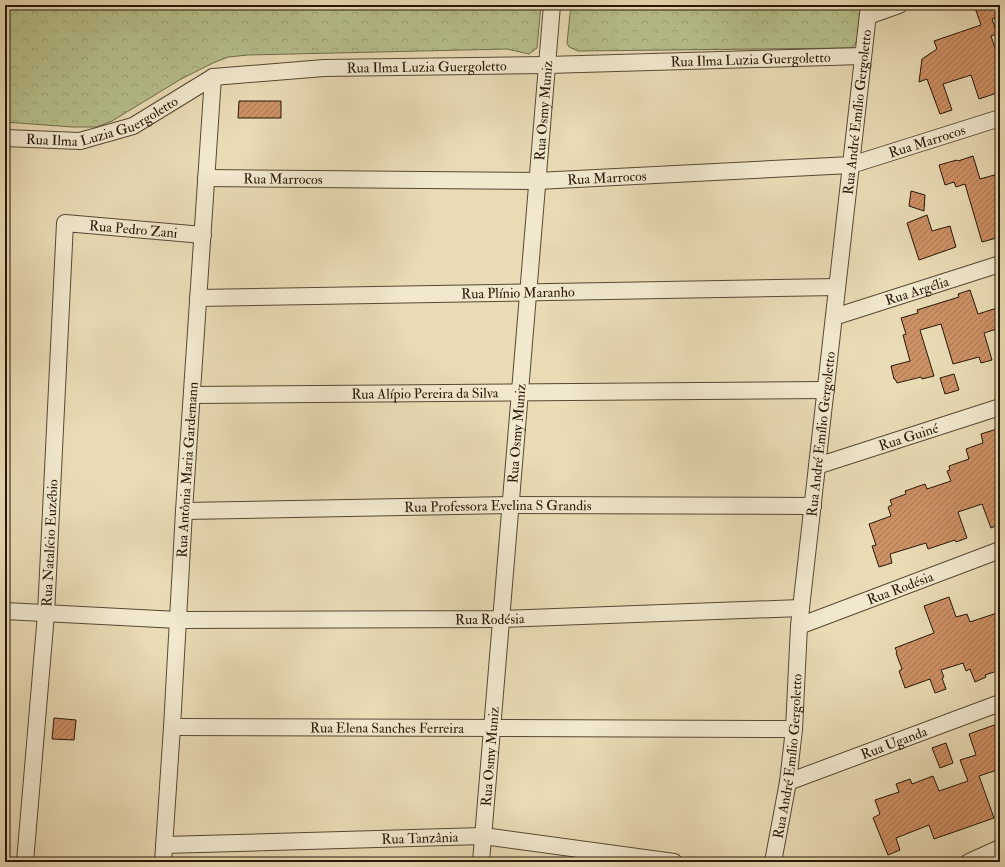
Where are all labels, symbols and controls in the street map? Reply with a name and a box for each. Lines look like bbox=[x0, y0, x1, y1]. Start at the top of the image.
street label: Rua André Emílio Gergoletto bbox=[839, 28, 875, 196]
street label: Rua Ilma Luzia Guergoletto bbox=[670, 48, 831, 70]
street label: Rua Ilma Luzia Guergoletto bbox=[346, 57, 507, 76]
street label: Rua Osmy Muniz bbox=[531, 60, 556, 161]
street label: Rua Ilma Luzia Guergoletto bbox=[26, 92, 181, 150]
street label: Rua Marrocos bbox=[886, 121, 967, 161]
street label: Rua Marrocos bbox=[567, 167, 647, 188]
street label: Rua Marrocos bbox=[243, 170, 323, 188]
street label: Rua Pedro Zani bbox=[89, 217, 178, 241]
street label: Rua Argélia bbox=[883, 272, 951, 309]
street label: Rua Plínio Maranho bbox=[461, 283, 575, 302]
street label: Rua André Emílio Gergoletto bbox=[803, 350, 838, 518]
street label: Rua Antônia Maria Gardemann bbox=[173, 381, 201, 558]
street label: Rua Osmy Muniz bbox=[504, 383, 529, 484]
street label: Rua Alípio Pereira da Silva bbox=[351, 384, 499, 403]
street label: Rua Guiné bbox=[876, 419, 940, 454]
street label: Rua Natalício Euzébio bbox=[38, 479, 61, 607]
street label: Rua Professora Evelina S Grandis bbox=[404, 496, 592, 515]
street label: Rua Rodésia bbox=[864, 567, 936, 608]
street label: Rua Rodésia bbox=[455, 610, 525, 628]
street label: Rua André Emílio Gergoletto bbox=[769, 673, 805, 840]
street label: Rua Osmy Muniz bbox=[477, 706, 502, 807]
street label: Rua Elena Sanches Ferreira bbox=[310, 719, 464, 736]
street label: Rua Uganda bbox=[858, 722, 930, 763]
street label: Rua Tanzânia bbox=[381, 828, 459, 847]

